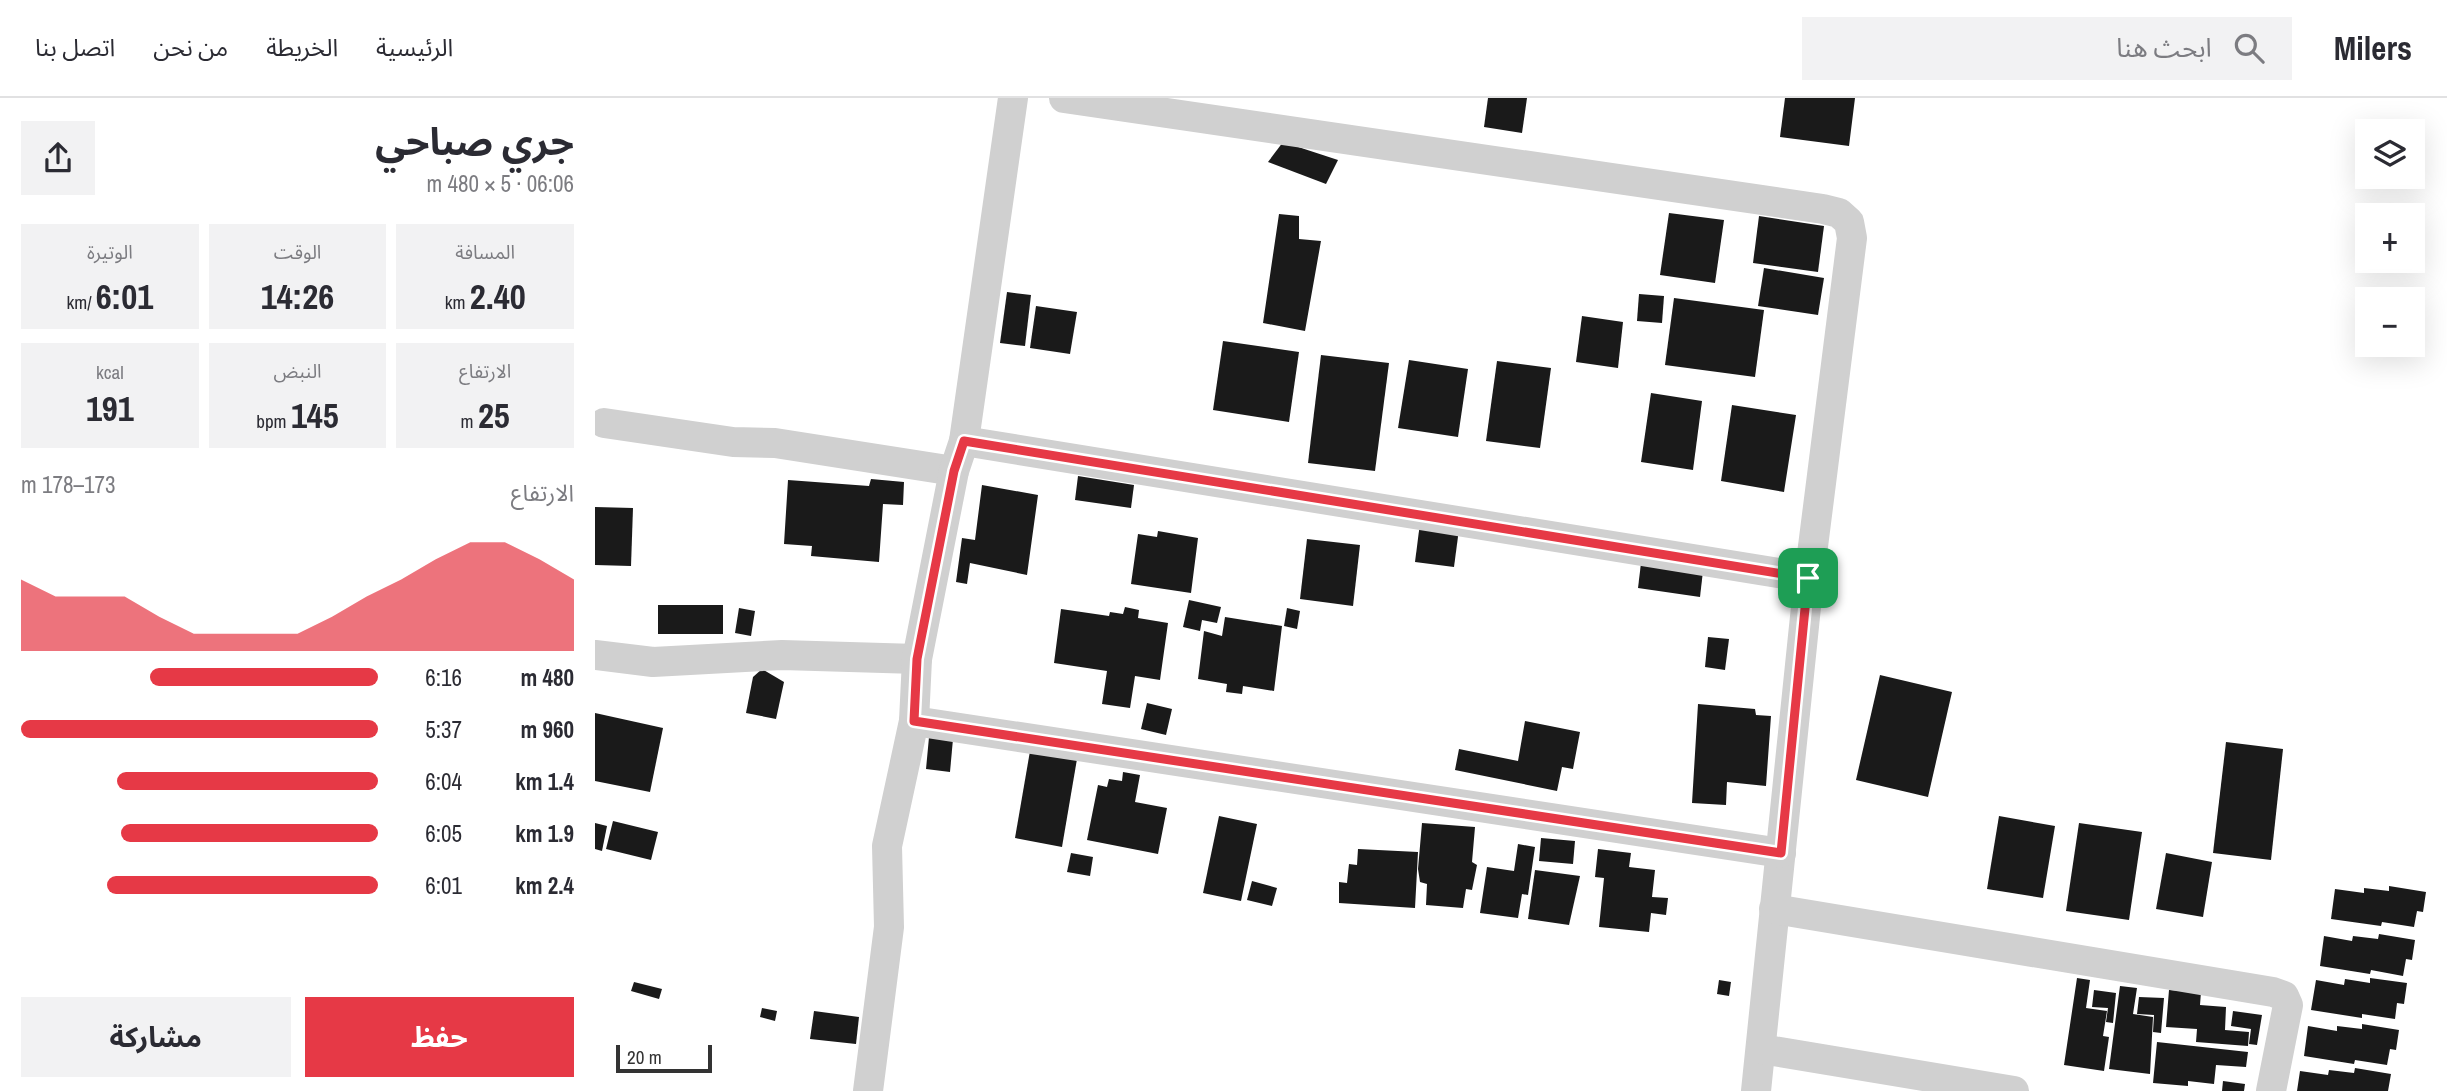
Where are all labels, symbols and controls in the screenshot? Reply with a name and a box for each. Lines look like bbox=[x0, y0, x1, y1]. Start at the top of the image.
search box bbox=[1802, 17, 2292, 80]
text: Milers bbox=[2334, 26, 2412, 70]
icon: search bbox=[2230, 29, 2268, 67]
text: ابحث هنا bbox=[2116, 30, 2212, 65]
text: اتصل بنا bbox=[35, 31, 115, 63]
text: من نحن bbox=[153, 31, 228, 63]
text: الخريطة bbox=[266, 31, 338, 63]
text: الرئيسية bbox=[376, 31, 453, 63]
text: جري صباحي bbox=[375, 116, 574, 167]
map controls bbox=[2355, 119, 2425, 357]
button: layers bbox=[2355, 119, 2425, 189]
button: share bbox=[21, 121, 95, 195]
text: 06:06 · 5 × 480 m bbox=[427, 168, 574, 199]
button: + bbox=[2355, 203, 2425, 273]
text: الوتيرة bbox=[87, 239, 133, 265]
text: الوقت bbox=[274, 239, 321, 265]
text: المسافة bbox=[455, 239, 515, 265]
text: 6:01 bbox=[96, 273, 153, 320]
text: 14:26 bbox=[261, 273, 334, 320]
text: 2.40 bbox=[470, 273, 526, 320]
button: − bbox=[2355, 287, 2425, 357]
text: /km bbox=[66, 289, 96, 315]
text: km bbox=[445, 289, 470, 315]
text: النبض bbox=[273, 358, 322, 384]
text: الارتفاع bbox=[459, 358, 511, 384]
text: kcal bbox=[96, 359, 124, 385]
text: 191 bbox=[86, 385, 134, 432]
text: 145 bbox=[291, 392, 339, 439]
text: 25 bbox=[478, 392, 510, 439]
text: bpm bbox=[256, 408, 291, 434]
text: m bbox=[461, 408, 478, 434]
text: 173–178 m bbox=[21, 469, 115, 500]
text: الارتفاع bbox=[511, 477, 574, 508]
pin bbox=[1778, 548, 1838, 608]
icon: arrive bbox=[1789, 559, 1827, 597]
text: 6:16 bbox=[425, 662, 462, 693]
text: 480 m bbox=[521, 662, 574, 693]
text: 5:37 bbox=[425, 714, 462, 745]
text: 960 m bbox=[521, 714, 574, 745]
text: 6:04 bbox=[425, 766, 462, 797]
text: 1.4 km bbox=[515, 766, 574, 797]
text: 6:05 bbox=[425, 818, 462, 849]
text: 1.9 km bbox=[515, 818, 574, 849]
text: 6:01 bbox=[425, 870, 462, 901]
text: 2.4 km bbox=[515, 870, 574, 901]
button: مشاركة bbox=[21, 997, 291, 1077]
button: حفظ bbox=[305, 997, 574, 1077]
scale bar bbox=[616, 1042, 712, 1074]
text: 20 m bbox=[627, 1044, 662, 1070]

